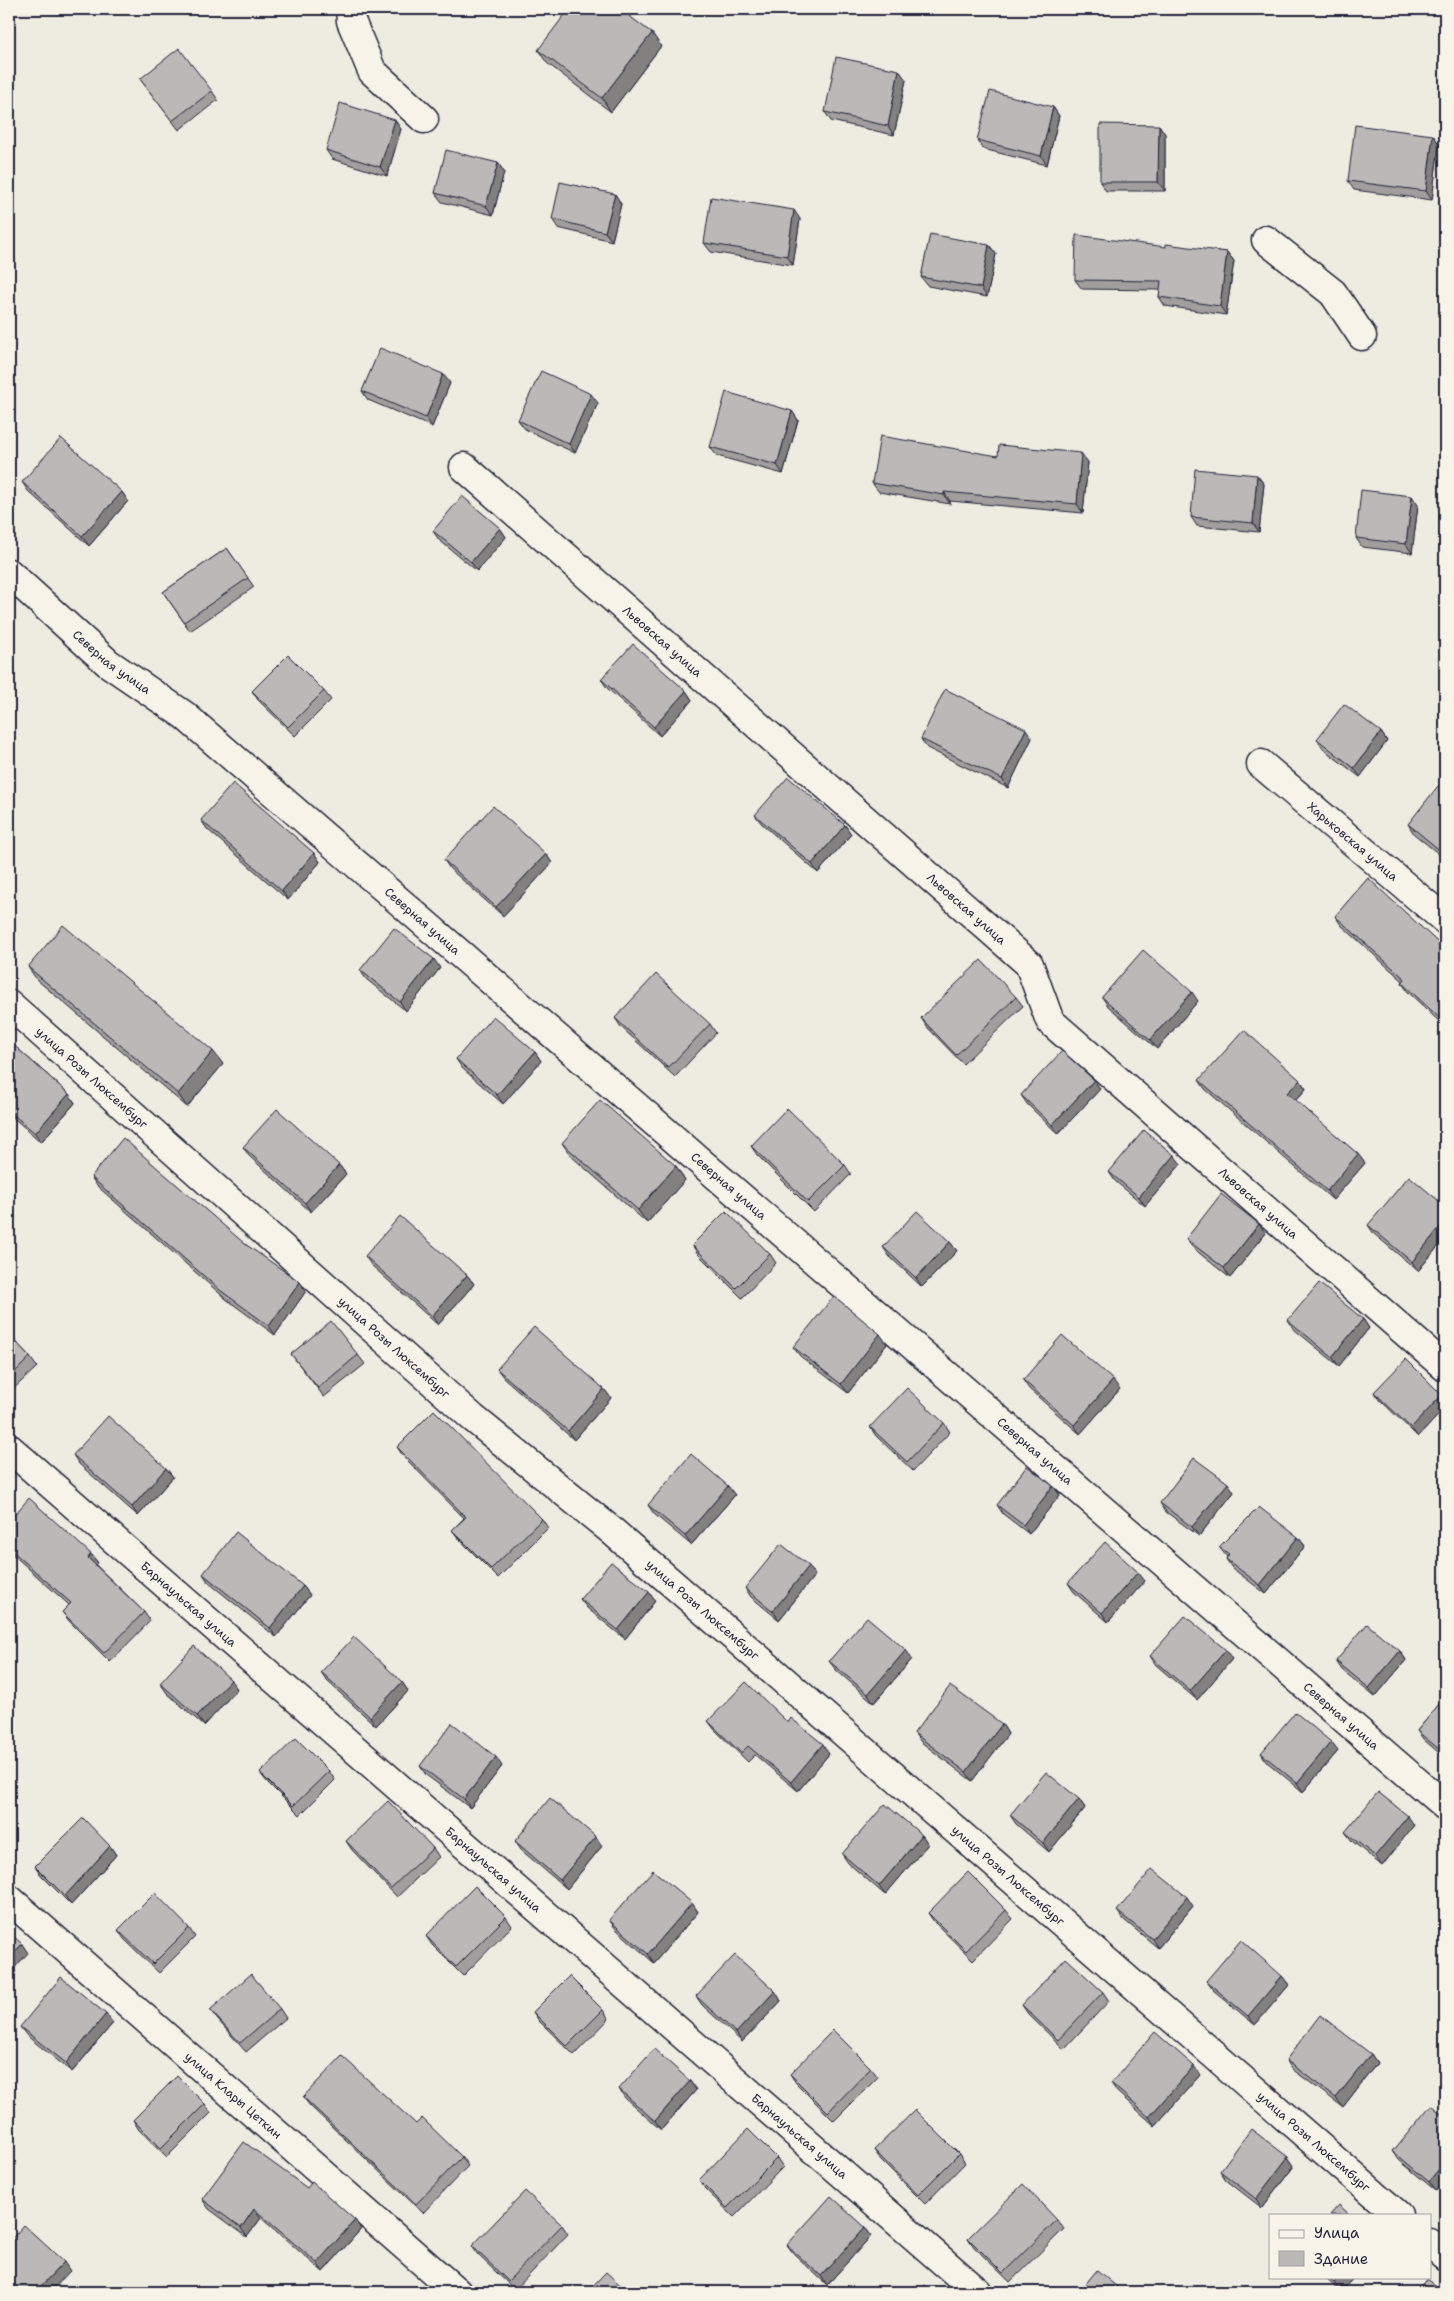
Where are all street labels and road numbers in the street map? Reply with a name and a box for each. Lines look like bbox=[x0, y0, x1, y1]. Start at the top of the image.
street label: Львовская улица bbox=[619, 602, 706, 681]
street label: Северная улица bbox=[69, 627, 154, 698]
street label: Харьковская улица bbox=[1304, 799, 1402, 885]
street label: Львовская улица bbox=[923, 870, 1010, 948]
street label: Северная улица bbox=[381, 884, 464, 959]
street label: улица Розы Люксембург bbox=[32, 1024, 152, 1133]
street label: Северная улица bbox=[687, 1149, 770, 1224]
street label: Львовская улица bbox=[1215, 1164, 1302, 1243]
street label: улица Розы Люксембург bbox=[335, 1293, 454, 1402]
street label: Северная улица bbox=[994, 1414, 1076, 1489]
street label: улица Розы Люксембург bbox=[643, 1556, 763, 1664]
street label: Барнаульская улица bbox=[137, 1558, 240, 1651]
street label: Северная улица bbox=[1300, 1679, 1383, 1754]
street label: улица Розы Люксембург bbox=[948, 1822, 1069, 1930]
street label: Барнаульская улица bbox=[442, 1823, 545, 1916]
street label: улица Клары Цеткин bbox=[181, 2049, 285, 2142]
street label: улица Розы Люксембург bbox=[1254, 2088, 1374, 2196]
street label: Барнаульская улица bbox=[748, 2090, 851, 2183]

